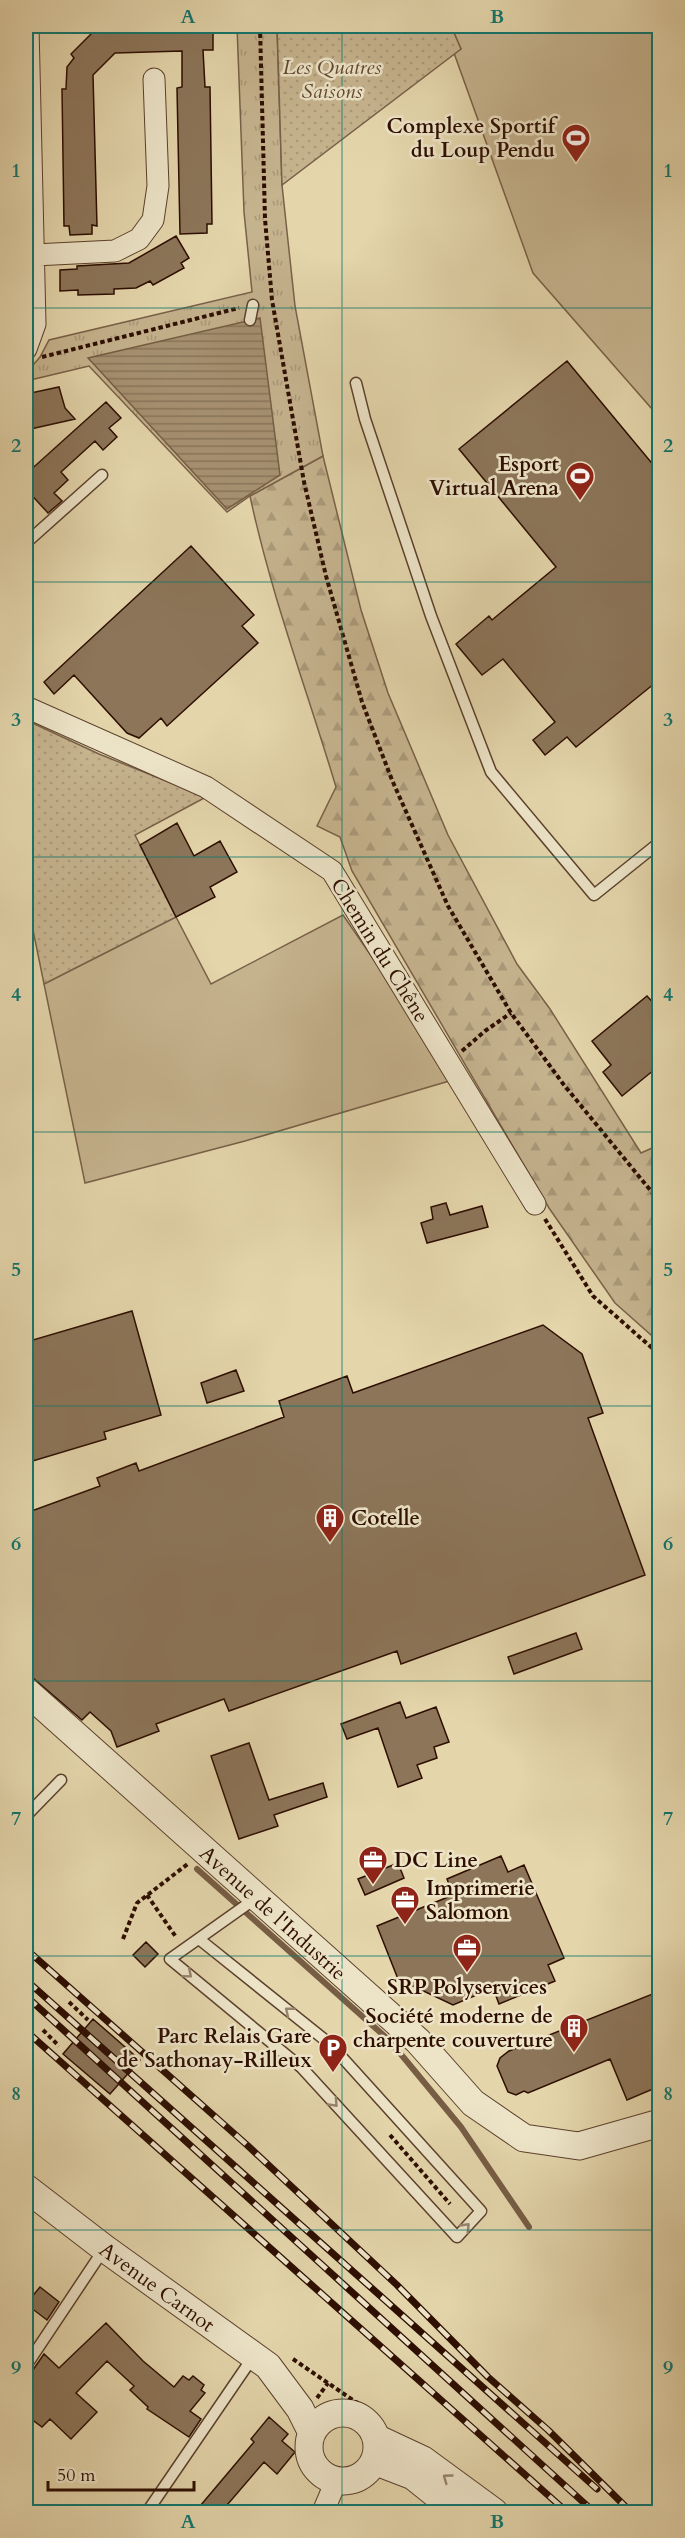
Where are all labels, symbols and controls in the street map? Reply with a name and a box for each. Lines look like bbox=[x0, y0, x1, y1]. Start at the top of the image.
text: A bbox=[180, 3, 196, 30]
text: B bbox=[490, 3, 504, 30]
park label: Les Quatres Saisons bbox=[283, 53, 381, 106]
place label: Complexe Sportif du Loup Pendu bbox=[387, 112, 559, 165]
sports icon: Complexe Sportif du Loup Pendu bbox=[560, 122, 592, 164]
text: 1 bbox=[11, 157, 21, 184]
text: 1 bbox=[663, 157, 673, 184]
text: 2 bbox=[11, 432, 21, 459]
text: 2 bbox=[663, 432, 673, 459]
place label: Esport Virtual Arena bbox=[429, 450, 560, 503]
sports icon: Esport Virtual Arena bbox=[564, 460, 596, 502]
text: 3 bbox=[11, 706, 21, 733]
text: 3 bbox=[663, 706, 673, 733]
street label: Chemin du Chêne bbox=[323, 872, 436, 1028]
text: 4 bbox=[11, 981, 21, 1008]
text: 4 bbox=[663, 981, 673, 1008]
text: 5 bbox=[11, 1256, 21, 1283]
text: 5 bbox=[663, 1256, 673, 1283]
building icon: Cotelle bbox=[314, 1502, 346, 1544]
place label: Cotelle bbox=[351, 1504, 420, 1533]
text: 6 bbox=[11, 1530, 21, 1557]
text: 6 bbox=[663, 1530, 673, 1557]
text: 7 bbox=[11, 1805, 21, 1832]
text: 7 bbox=[663, 1805, 673, 1832]
street label: Avenue de l'Industrie bbox=[193, 1839, 353, 1987]
office icon: DC Line bbox=[357, 1844, 389, 1886]
place label: DC Line bbox=[394, 1846, 478, 1875]
place label: Imprimerie Salomon bbox=[426, 1874, 535, 1927]
office icon: Imprimerie Salomon bbox=[389, 1884, 421, 1926]
office icon: SRP Polyservices bbox=[451, 1932, 483, 1974]
one-way arrow bbox=[181, 1967, 192, 1978]
place label: SRP Polyservices bbox=[387, 1973, 547, 2002]
place label: Société moderne de charpente couverture bbox=[353, 2002, 553, 2055]
one-way arrow bbox=[285, 2008, 296, 2019]
building icon: Société moderne de charpente couverture bbox=[558, 2012, 590, 2054]
place label: Parc Relais Gare de Sathonay-Rilleux bbox=[116, 2022, 313, 2075]
parking icon: Parc Relais Gare de Sathonay-Rilleux bbox=[317, 2032, 349, 2074]
text: 8 bbox=[11, 2080, 21, 2107]
text: 8 bbox=[663, 2080, 673, 2107]
one-way arrow bbox=[326, 2095, 337, 2106]
one-way arrow bbox=[459, 2224, 470, 2234]
street label: Avenue Carnot bbox=[93, 2236, 221, 2339]
text: 9 bbox=[11, 2354, 21, 2381]
text: 9 bbox=[663, 2354, 673, 2381]
scale bar bbox=[48, 2454, 194, 2492]
text: 50 m bbox=[57, 2463, 96, 2488]
one-way arrow bbox=[442, 2474, 453, 2485]
text: A bbox=[180, 2508, 196, 2535]
text: B bbox=[490, 2508, 504, 2535]

